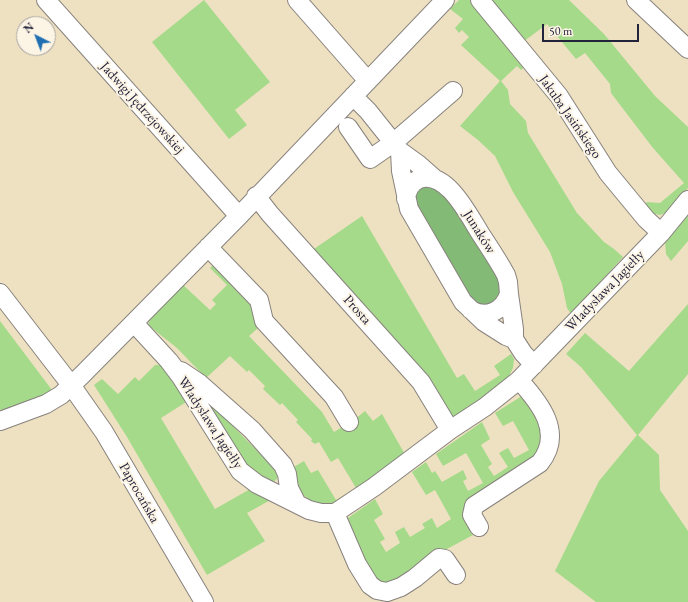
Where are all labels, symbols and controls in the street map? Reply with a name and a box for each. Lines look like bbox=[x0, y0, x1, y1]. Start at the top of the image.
north arrow bbox=[16, 16, 56, 56]
scale bar bbox=[544, 16, 641, 42]
text: N bbox=[21, 20, 37, 36]
text: 50 m bbox=[549, 23, 572, 39]
street label: Jadwigi Jędrzejowskiej bbox=[96, 59, 188, 157]
street label: Jakuba Jasińskiego bbox=[535, 72, 605, 162]
street label: Junaków bbox=[459, 207, 499, 257]
street label: Władysława Jagiełły bbox=[562, 247, 648, 335]
street label: Prosta bbox=[339, 292, 375, 328]
street label: Władysława Jagiełły bbox=[174, 374, 246, 472]
street label: Paprocańska bbox=[115, 460, 163, 526]

